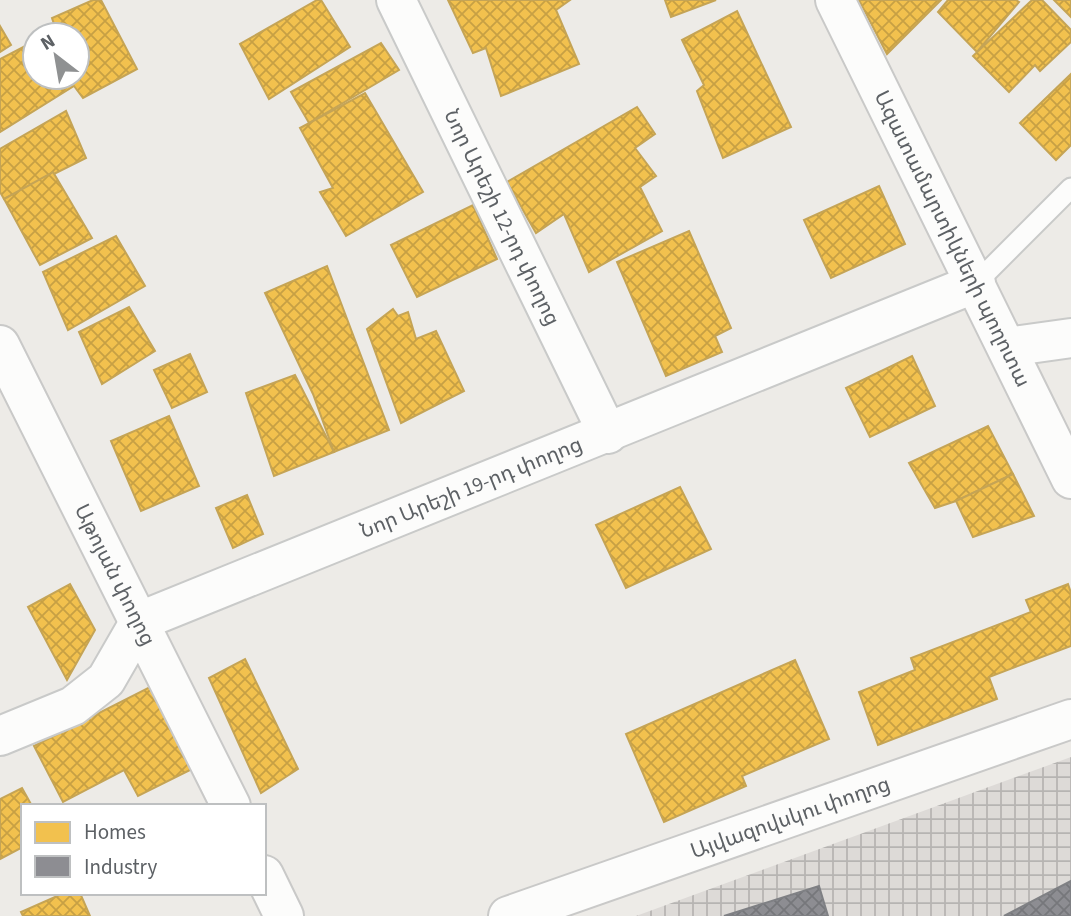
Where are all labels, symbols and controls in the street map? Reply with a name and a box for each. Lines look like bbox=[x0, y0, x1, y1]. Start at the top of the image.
north arrow bbox=[21, 21, 91, 91]
text: N bbox=[36, 28, 60, 58]
street label: Ազատամարտիկների պողոտա bbox=[867, 85, 1038, 392]
street label: Նոր Արեշի 12-րդ փողոց bbox=[437, 104, 568, 331]
street label: Նոր Արեշի 19-րդ փողոց bbox=[355, 429, 587, 546]
street label: Աթոյան փողոց bbox=[67, 499, 163, 651]
street label: Այվազովսկու փողոց bbox=[686, 768, 894, 866]
legend bbox=[21, 804, 266, 895]
text: Homes bbox=[84, 817, 146, 847]
text: Industry bbox=[84, 852, 157, 882]

